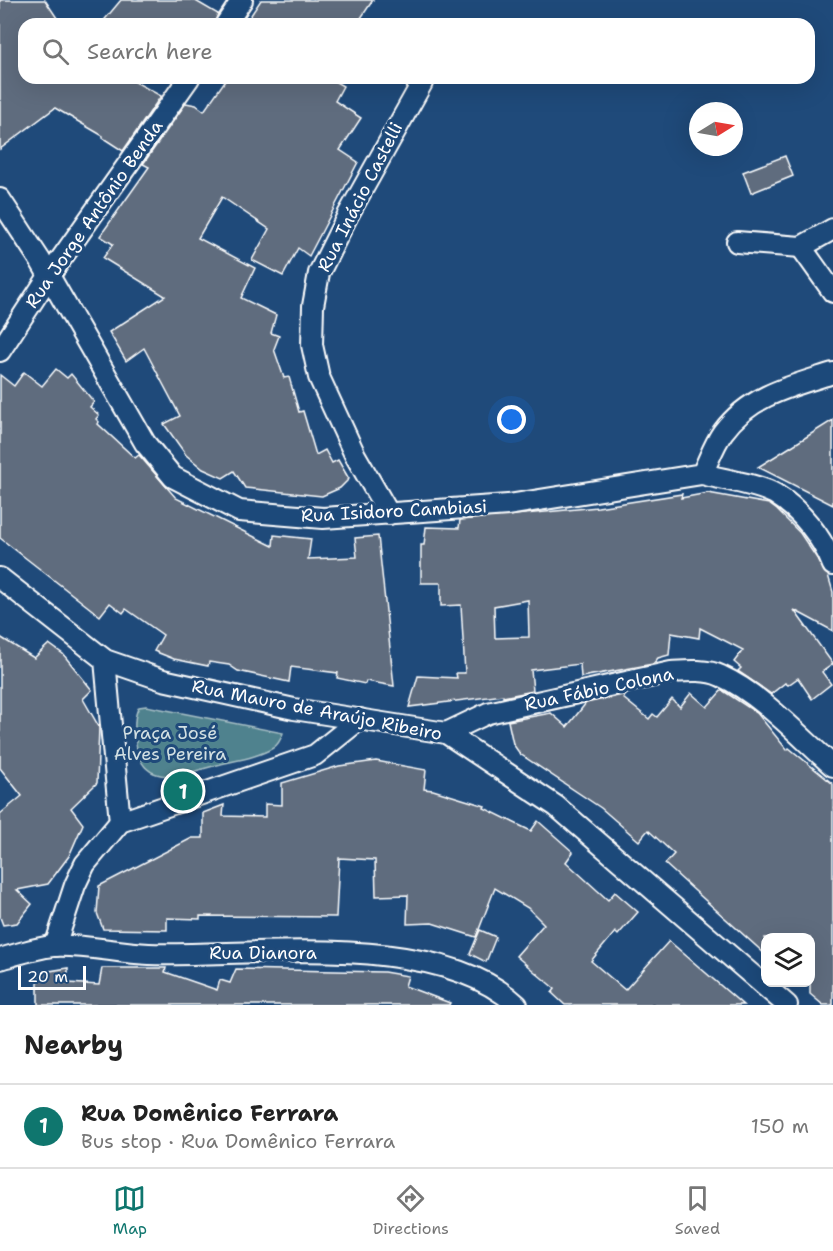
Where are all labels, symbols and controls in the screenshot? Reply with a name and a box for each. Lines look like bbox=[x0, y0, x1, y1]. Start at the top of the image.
search box bbox=[18, 18, 815, 84]
icon: search bbox=[39, 35, 72, 68]
text: Search here bbox=[87, 37, 213, 66]
north arrow bbox=[689, 102, 743, 156]
street label: Rua Jorge Antônio Benda bbox=[20, 115, 168, 313]
street label: Rua Inácio Castelli bbox=[312, 118, 408, 276]
your location bbox=[497, 405, 526, 434]
street label: Rua Isidoro Cambiasi bbox=[300, 494, 488, 528]
street label: Rua Fábio Colona bbox=[522, 661, 676, 717]
street label: Rua Mauro de Araújo Ribeiro bbox=[190, 674, 444, 746]
park label: Praça José Alves Pereira bbox=[114, 721, 226, 766]
pin: 1 bbox=[164, 768, 202, 814]
map controls bbox=[761, 933, 815, 987]
button: layers bbox=[761, 933, 815, 987]
street label: Rua Dianora bbox=[209, 941, 317, 965]
scale bar bbox=[18, 963, 86, 990]
text: 20 m bbox=[27, 966, 68, 987]
text: Nearby bbox=[24, 1027, 123, 1062]
text: Rua Domênico Ferrara bbox=[81, 1099, 338, 1128]
text: 1 bbox=[39, 1113, 48, 1139]
text: 150 m bbox=[751, 1113, 809, 1139]
text: Bus stop · Rua Domênico Ferrara bbox=[81, 1128, 395, 1154]
tab: Map bbox=[113, 1182, 147, 1239]
tab: Directions bbox=[373, 1182, 449, 1239]
tab: Saved bbox=[675, 1182, 720, 1239]

